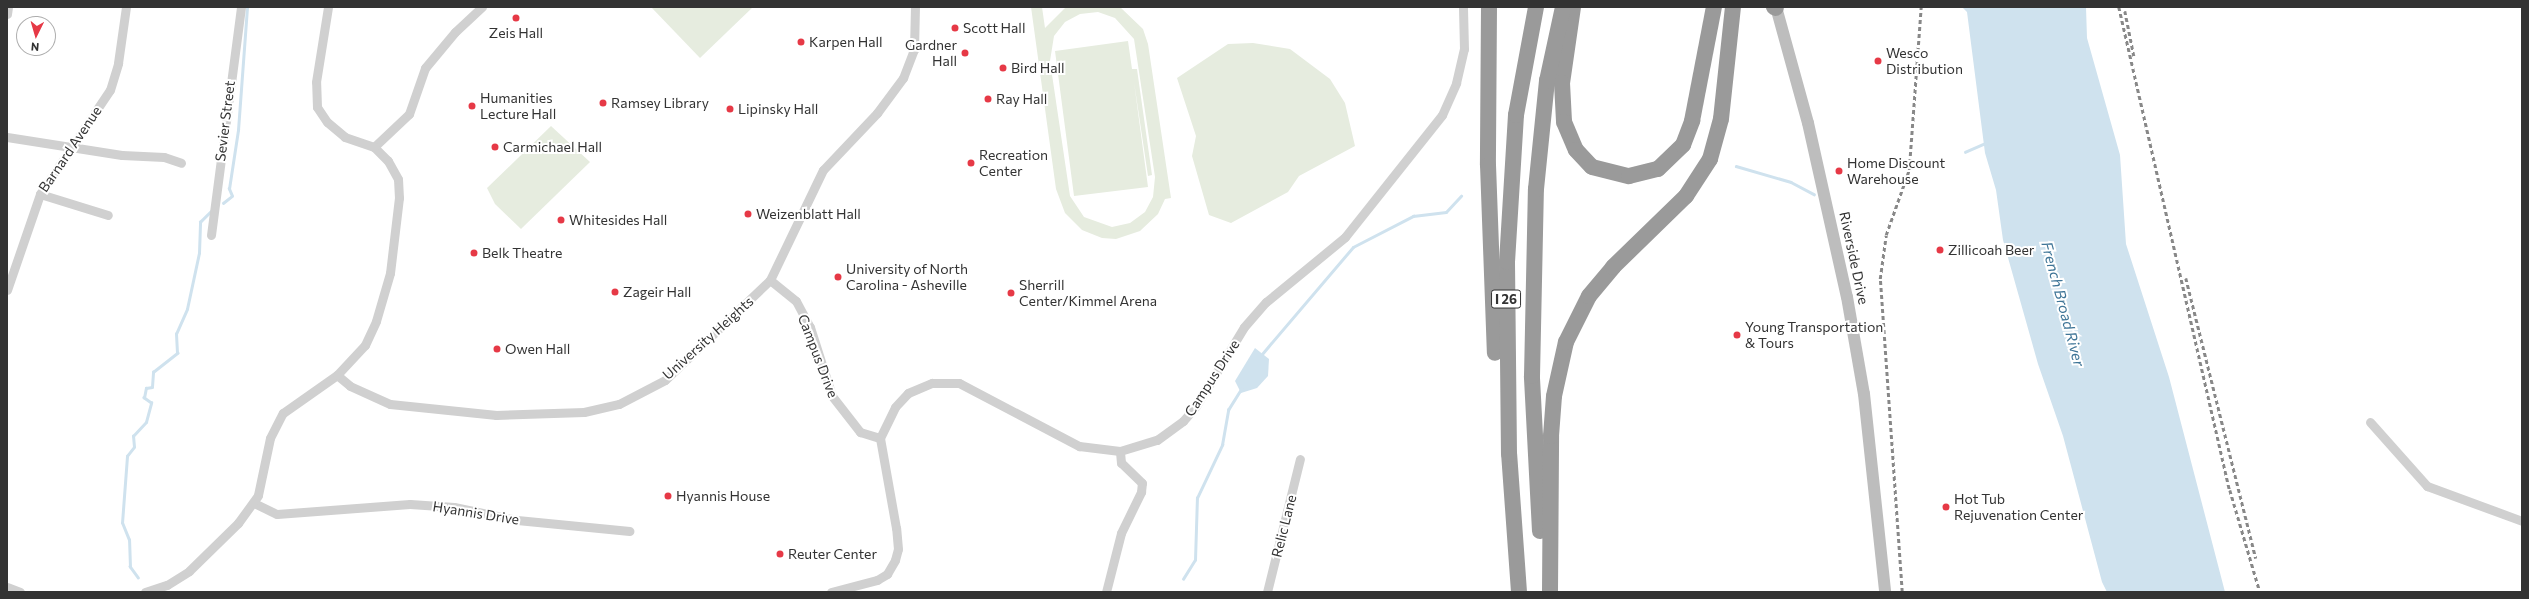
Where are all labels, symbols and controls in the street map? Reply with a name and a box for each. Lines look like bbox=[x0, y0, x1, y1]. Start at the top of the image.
marker: Zeis Hall bbox=[511, 13, 521, 23]
north arrow bbox=[16, 16, 56, 56]
place label: Scott Hall bbox=[963, 20, 1025, 36]
marker: Scott Hall bbox=[950, 23, 960, 33]
place label: Zeis Hall bbox=[489, 25, 543, 41]
place label: Karpen Hall bbox=[809, 34, 883, 50]
marker: Karpen Hall bbox=[796, 37, 806, 47]
place label: Gardner Hall bbox=[905, 37, 957, 70]
text: N bbox=[30, 41, 40, 54]
place label: Wesco Distribution bbox=[1886, 45, 1963, 78]
marker: Gardner Hall bbox=[960, 48, 970, 58]
marker: Wesco Distribution bbox=[1873, 56, 1883, 66]
place label: Bird Hall bbox=[1011, 60, 1065, 76]
marker: Bird Hall bbox=[998, 63, 1008, 73]
street label: Sevier Street bbox=[212, 80, 238, 162]
place label: Humanities Lecture Hall bbox=[480, 90, 556, 122]
place label: Ray Hall bbox=[996, 91, 1047, 107]
marker: Ray Hall bbox=[983, 94, 993, 104]
place label: Ramsey Library bbox=[611, 95, 709, 111]
marker: Ramsey Library bbox=[598, 98, 608, 108]
marker: Humanities Lecture Hall bbox=[467, 101, 477, 111]
place label: Lipinsky Hall bbox=[738, 101, 818, 117]
street label: Barnard Avenue bbox=[35, 103, 105, 195]
marker: Lipinsky Hall bbox=[725, 104, 735, 114]
place label: Carmichael Hall bbox=[503, 139, 602, 155]
marker: Carmichael Hall bbox=[490, 142, 500, 152]
place label: Recreation Center bbox=[979, 147, 1048, 180]
place label: Home Discount Warehouse bbox=[1847, 155, 1945, 188]
marker: Recreation Center bbox=[966, 158, 976, 168]
marker: Home Discount Warehouse bbox=[1834, 166, 1844, 176]
place label: Weizenblatt Hall bbox=[756, 206, 861, 222]
marker: Weizenblatt Hall bbox=[743, 209, 753, 219]
street label: Riverside Drive bbox=[1836, 210, 1872, 306]
place label: Whitesides Hall bbox=[569, 212, 667, 228]
marker: Whitesides Hall bbox=[556, 215, 566, 225]
water label: French Broad River bbox=[2038, 240, 2088, 368]
place label: Zillicoah Beer bbox=[1948, 242, 2034, 258]
place label: Belk Theatre bbox=[482, 245, 562, 261]
marker: Zillicoah Beer bbox=[1935, 245, 1945, 255]
marker: Belk Theatre bbox=[469, 248, 479, 258]
place label: University of North Carolina - Asheville bbox=[846, 261, 968, 294]
marker: University of North Carolina - Asheville bbox=[833, 272, 843, 282]
place label: Sherrill Center/Kimmel Arena bbox=[1019, 277, 1157, 310]
place label: Zageir Hall bbox=[623, 284, 691, 300]
marker: Zageir Hall bbox=[610, 287, 620, 297]
marker: Sherrill Center/Kimmel Arena bbox=[1006, 288, 1016, 298]
road number: I 26 bbox=[1491, 288, 1521, 310]
street label: University Heights bbox=[659, 293, 757, 383]
street label: Campus Drive bbox=[794, 312, 842, 400]
place label: Young Transportation & Tours bbox=[1745, 319, 1883, 352]
marker: Young Transportation & Tours bbox=[1732, 330, 1742, 340]
street label: Campus Drive bbox=[1181, 336, 1243, 420]
place label: Owen Hall bbox=[505, 341, 570, 357]
marker: Owen Hall bbox=[492, 344, 502, 354]
place label: Hyannis House bbox=[676, 488, 770, 504]
marker: Hyannis House bbox=[663, 491, 673, 501]
place label: Hot Tub Rejuvenation Center bbox=[1954, 491, 2083, 524]
street label: Relic Lane bbox=[1268, 493, 1300, 559]
street label: Hyannis Drive bbox=[432, 498, 520, 528]
marker: Hot Tub Rejuvenation Center bbox=[1941, 502, 1951, 512]
place label: Reuter Center bbox=[788, 546, 877, 562]
marker: Reuter Center bbox=[775, 549, 785, 559]

